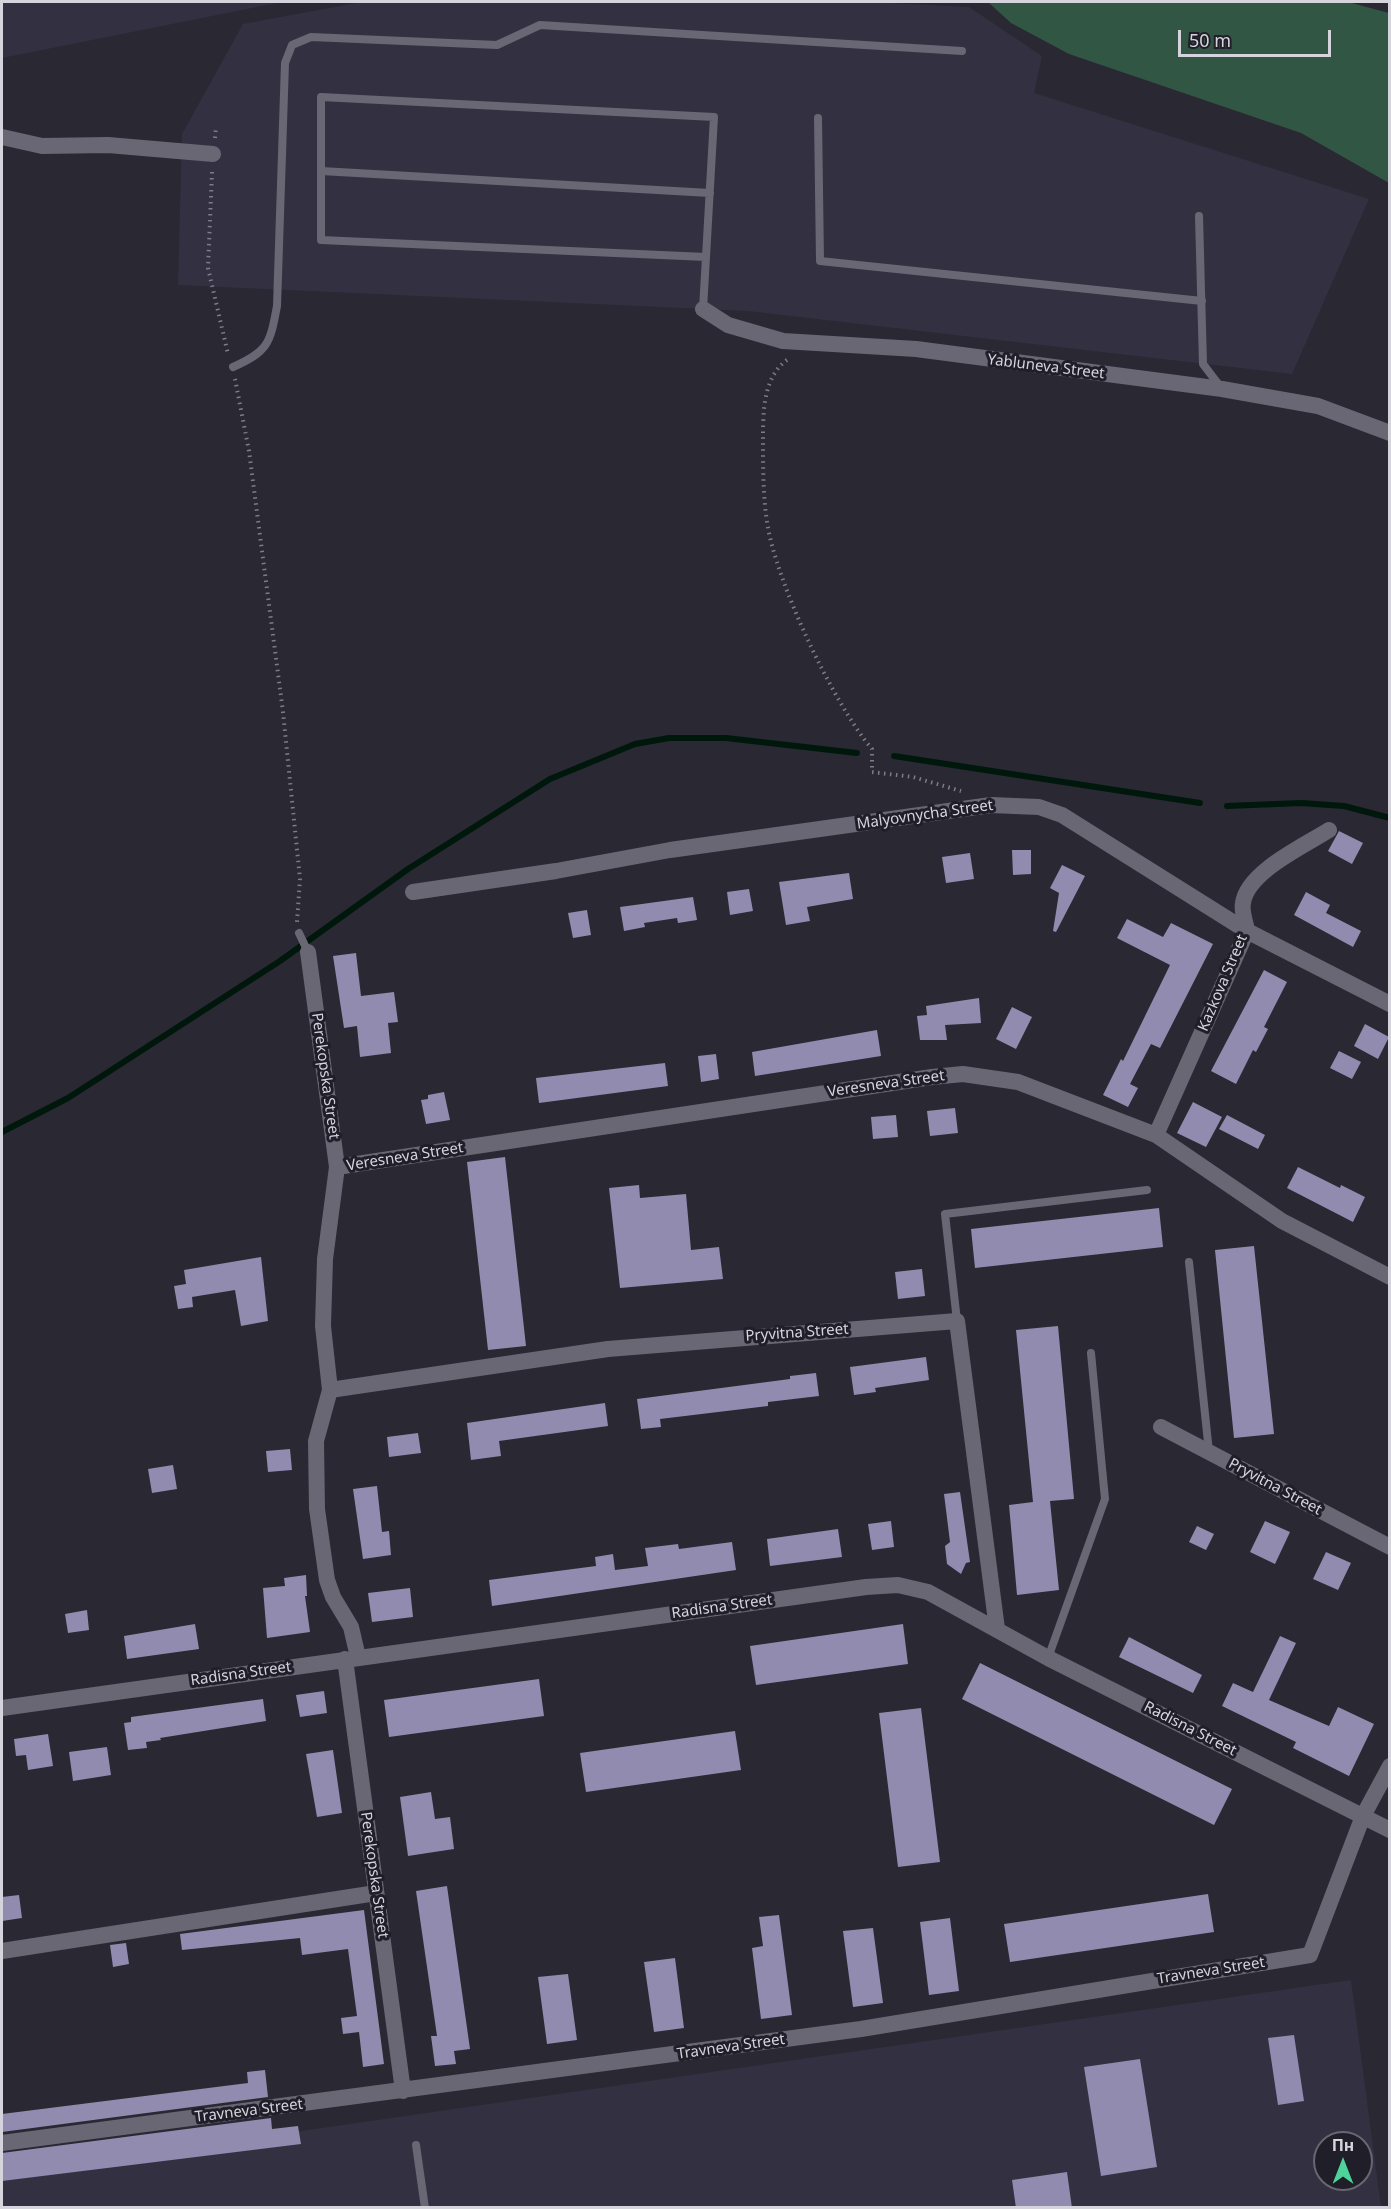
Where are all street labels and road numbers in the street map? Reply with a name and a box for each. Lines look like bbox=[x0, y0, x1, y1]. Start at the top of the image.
street label: Yabluneva Street bbox=[986, 351, 1106, 383]
street label: Malyovnycha Street bbox=[856, 797, 994, 833]
street label: Kazkova Street bbox=[1195, 932, 1251, 1034]
street label: Perekopska Street bbox=[307, 1012, 343, 1140]
street label: Veresneva Street bbox=[826, 1067, 946, 1101]
street label: Veresneva Street bbox=[345, 1139, 465, 1175]
street label: Pryvitna Street bbox=[745, 1320, 849, 1346]
street label: Pryvitna Street bbox=[1225, 1455, 1325, 1519]
street label: Radisna Street bbox=[670, 1591, 774, 1623]
street label: Radisna Street bbox=[189, 1658, 293, 1690]
street label: Radisna Street bbox=[1141, 1698, 1239, 1760]
street label: Perekopska Street bbox=[356, 1811, 392, 1939]
street label: Travneva Street bbox=[1156, 1954, 1266, 1988]
street label: Travneva Street bbox=[676, 2031, 786, 2063]
street label: Travneva Street bbox=[194, 2095, 304, 2127]

